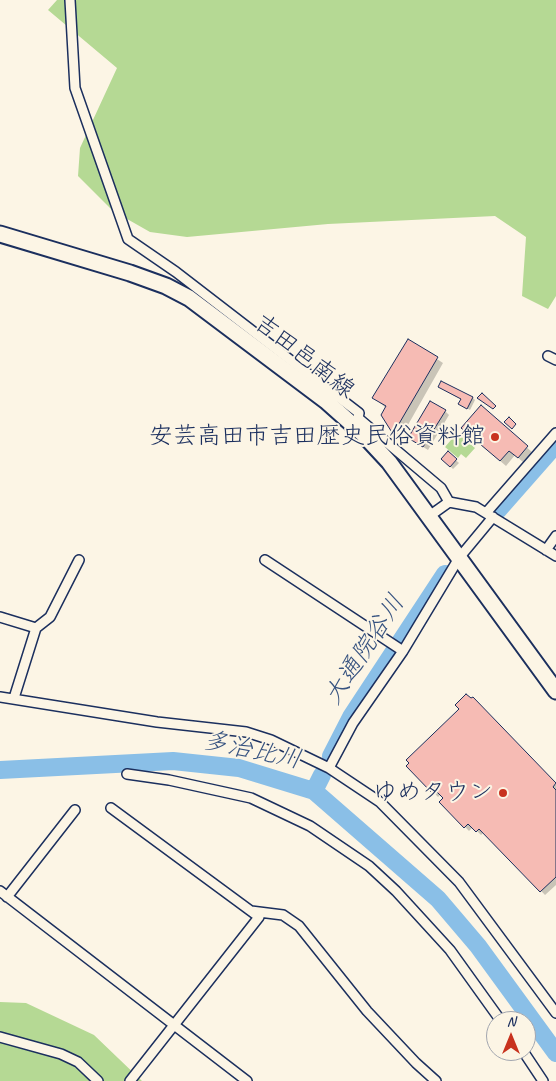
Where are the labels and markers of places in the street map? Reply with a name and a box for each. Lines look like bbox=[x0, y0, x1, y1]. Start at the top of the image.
place label: 安芸高田市吉田歴史民俗資料館 bbox=[149, 423, 485, 451]
marker: 安芸高田市吉田歴史民俗資料館 bbox=[489, 431, 501, 443]
place label: ゆめタウン bbox=[373, 779, 493, 807]
marker: ゆめタウン bbox=[497, 787, 509, 799]

